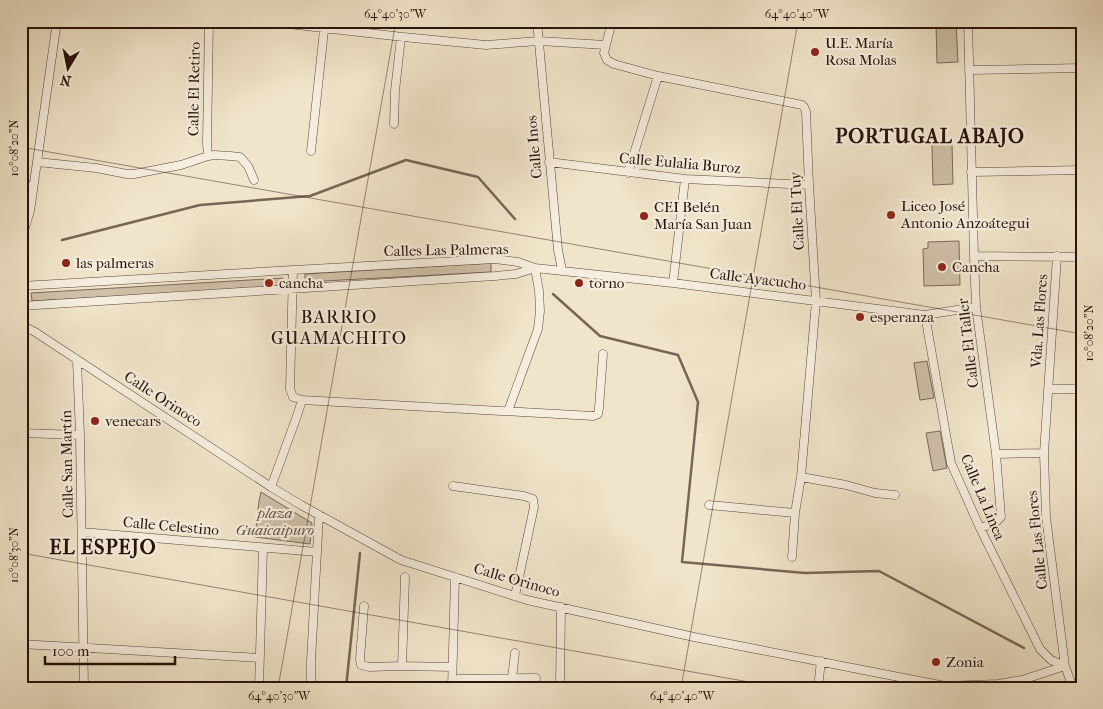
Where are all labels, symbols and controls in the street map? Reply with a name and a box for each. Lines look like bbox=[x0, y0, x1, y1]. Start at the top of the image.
text: 64°40'30"W bbox=[364, 7, 427, 21]
text: 64°40'40"W bbox=[765, 7, 830, 21]
place label: U.E. María Rosa Molas bbox=[825, 34, 897, 69]
street label: Calle El Retiro bbox=[184, 41, 204, 136]
north arrow bbox=[42, 42, 92, 92]
marker: U.E. María Rosa Molas bbox=[809, 46, 821, 58]
text: N bbox=[59, 71, 73, 90]
street label: Calle Inos bbox=[522, 114, 546, 179]
text: 10°08'20"N bbox=[7, 120, 21, 177]
district label: PORTUGAL ABAJO bbox=[835, 125, 1025, 148]
street label: Calle Eulalia Buroz bbox=[618, 149, 742, 177]
street label: Calle El Tuy bbox=[786, 170, 808, 251]
place label: Liceo José Antonio Anzoátegui bbox=[900, 197, 1030, 232]
place label: CEI Belén María San Juan bbox=[654, 198, 752, 233]
marker: Liceo José Antonio Anzoátegui bbox=[885, 209, 897, 221]
marker: CEI Belén María San Juan bbox=[638, 210, 650, 222]
street label: Calles Las Palmeras bbox=[383, 240, 509, 260]
place label: las palmeras bbox=[75, 254, 154, 272]
marker: las palmeras bbox=[60, 257, 72, 269]
place label: Cancha bbox=[952, 258, 1001, 276]
marker: Cancha bbox=[936, 261, 948, 273]
street label: Calle Ayacucho bbox=[709, 264, 808, 294]
street label: Vda. Las Flores bbox=[1027, 273, 1051, 369]
place label: cancha bbox=[279, 274, 324, 292]
place label: torno bbox=[589, 274, 625, 292]
marker: cancha bbox=[263, 277, 275, 289]
marker: torno bbox=[573, 277, 585, 289]
street label: Calle El Taller bbox=[953, 297, 982, 389]
text: 10°08'20"N bbox=[1082, 305, 1096, 362]
district label: BARRIO GUAMACHITO bbox=[271, 307, 407, 349]
place label: esperanza bbox=[870, 308, 935, 326]
marker: esperanza bbox=[854, 311, 866, 323]
street label: Calle Orinoco bbox=[121, 367, 206, 431]
street label: Calle San Martín bbox=[57, 410, 77, 518]
place label: venecars bbox=[105, 412, 162, 430]
marker: venecars bbox=[89, 415, 101, 427]
street label: Calle La Linea bbox=[957, 451, 1010, 544]
street label: Calle Las Flores bbox=[1023, 489, 1051, 590]
park label: plaza Guaicaipuro bbox=[236, 504, 314, 539]
street label: Calle Celestino bbox=[122, 513, 220, 539]
text: 10°08'30"N bbox=[7, 527, 21, 583]
district label: EL ESPEJO bbox=[49, 536, 157, 559]
street label: Calle Orinoco bbox=[472, 559, 563, 601]
scale bar bbox=[45, 634, 175, 666]
text: 100 m bbox=[52, 642, 90, 660]
place label: Zonia bbox=[946, 653, 985, 671]
marker: Zonia bbox=[930, 656, 942, 668]
text: 64°40'30"W bbox=[248, 689, 311, 703]
text: 64°40'40"W bbox=[650, 689, 715, 703]

